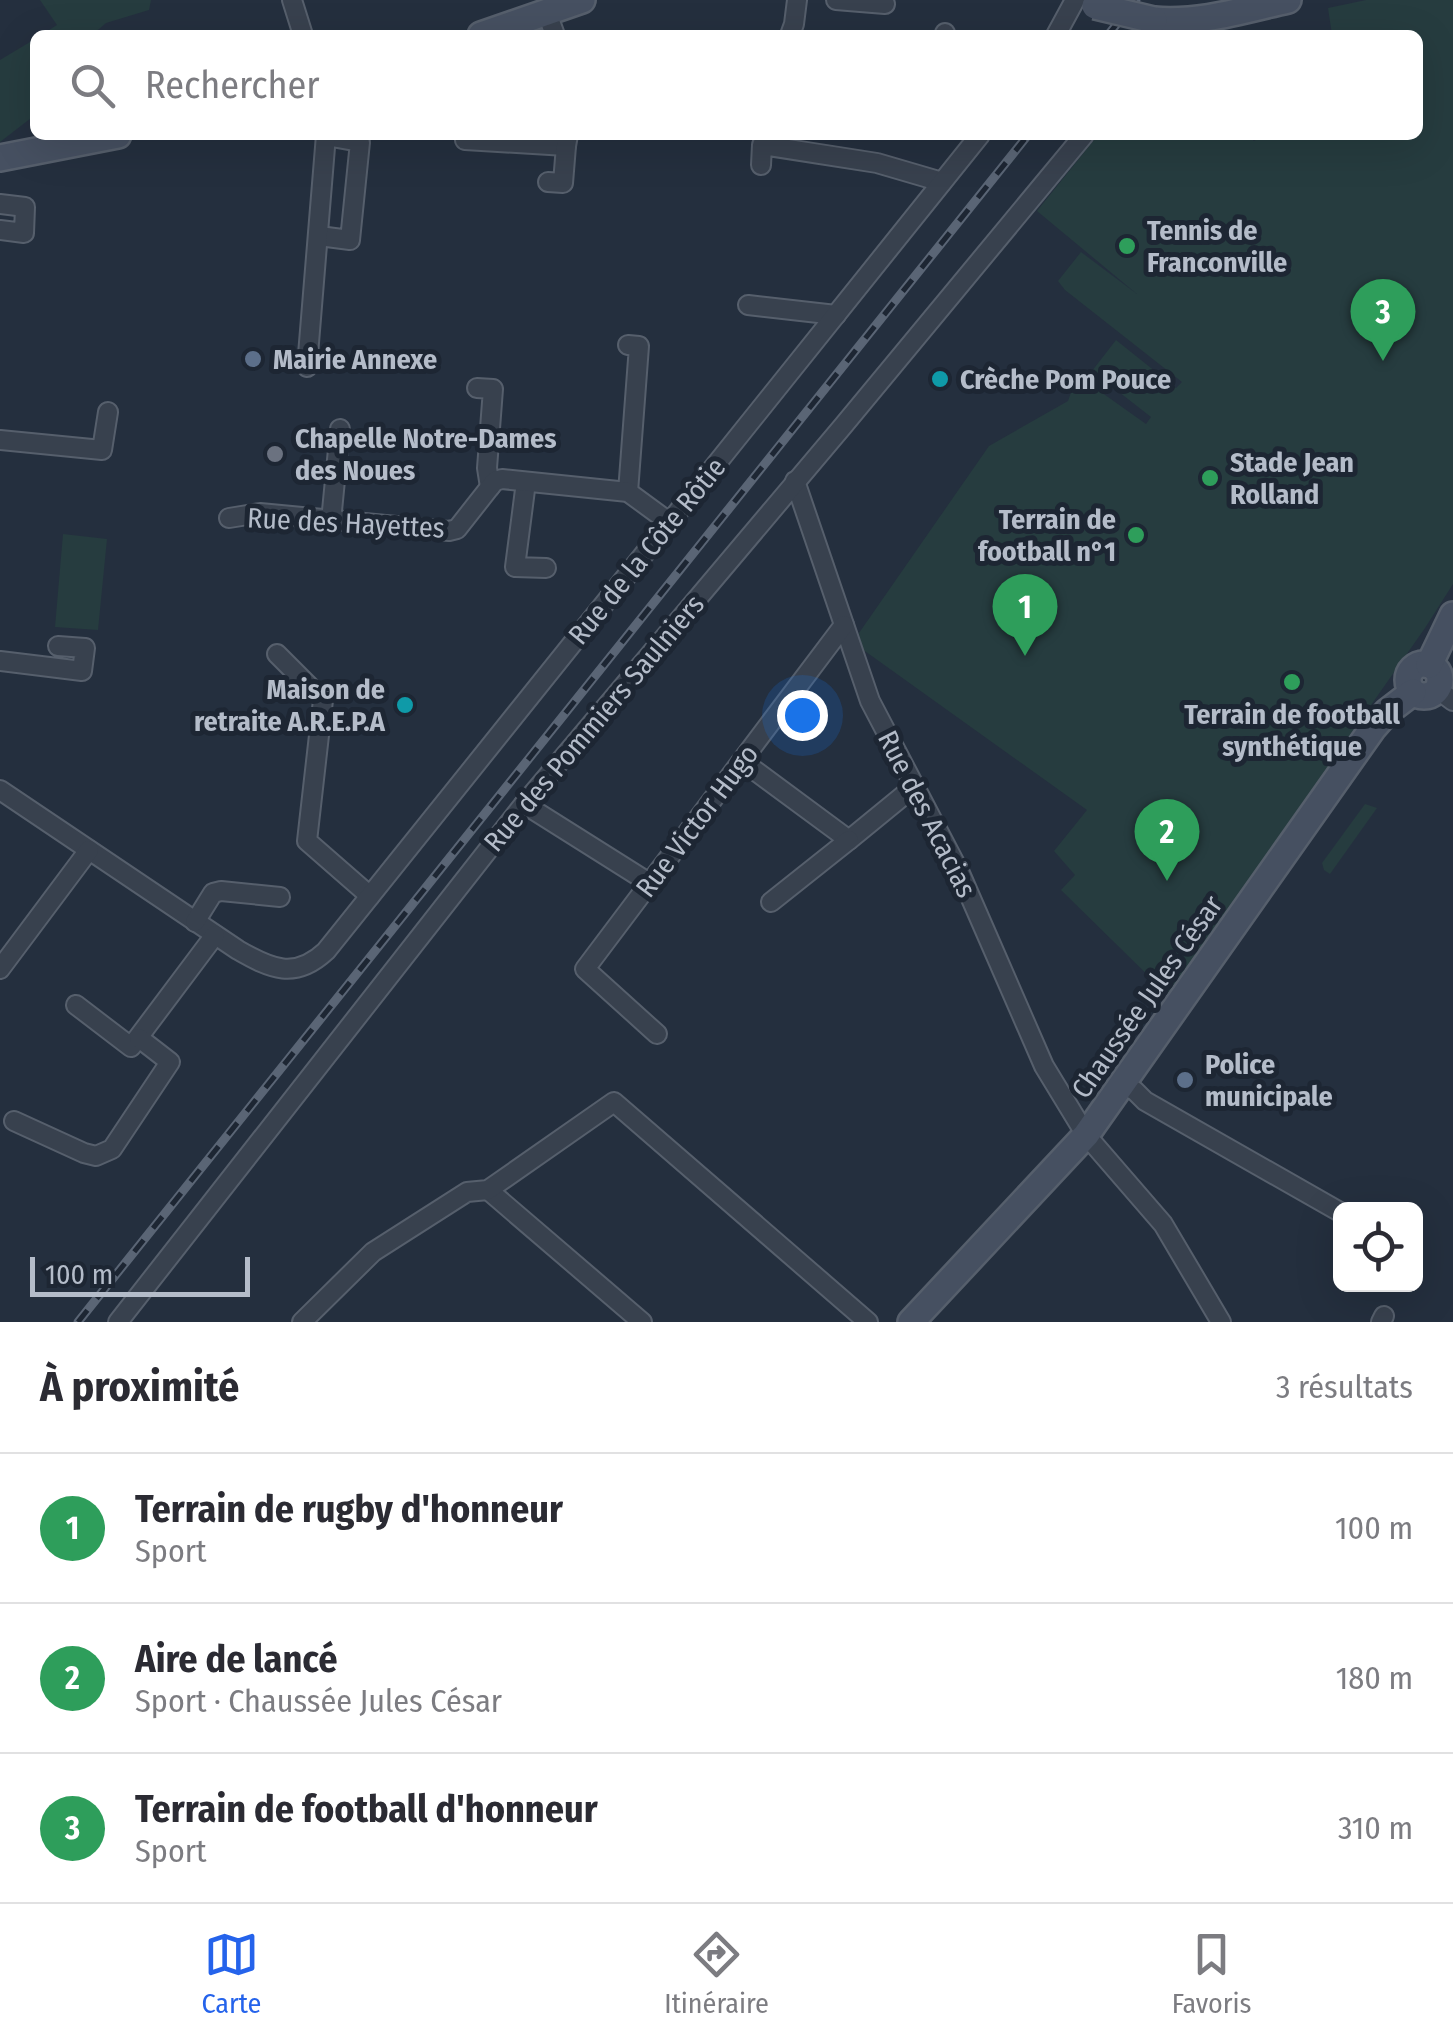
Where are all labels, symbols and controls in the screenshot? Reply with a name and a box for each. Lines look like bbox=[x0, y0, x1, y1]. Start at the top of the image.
search box bbox=[30, 30, 1423, 140]
icon: search bbox=[65, 58, 120, 113]
text: Rechercher bbox=[145, 62, 320, 108]
place label: Tennis de Franconville bbox=[1147, 214, 1287, 279]
marker: Tennis de Franconville bbox=[1116, 235, 1138, 257]
pin: 3 bbox=[1350, 278, 1416, 361]
place label: Mairie Annexe bbox=[273, 343, 437, 376]
marker: Mairie Annexe bbox=[242, 348, 264, 370]
place label: Crèche Pom Pouce bbox=[960, 363, 1171, 396]
marker: Crèche Pom Pouce bbox=[929, 368, 951, 390]
place label: Chapelle Notre-Dames des Noues bbox=[295, 422, 556, 487]
marker: Chapelle Notre-Dames des Noues bbox=[264, 443, 286, 465]
place label: Stade Jean Rolland bbox=[1230, 446, 1354, 511]
street label: Rue de la Côte Rôtie bbox=[562, 451, 732, 651]
marker: Stade Jean Rolland bbox=[1199, 467, 1221, 489]
street label: Rue des Hayettes bbox=[246, 501, 446, 545]
place label: Terrain de football n°1 bbox=[978, 503, 1116, 568]
marker: Terrain de football n°1 bbox=[1125, 524, 1147, 546]
pin: 1 bbox=[992, 574, 1058, 656]
street label: Rue des Pommiers Saulniers bbox=[477, 588, 711, 858]
marker: Terrain de football synthétique bbox=[1281, 671, 1303, 693]
place label: Maison de retraite A.R.E.P.A bbox=[194, 673, 386, 738]
your location bbox=[777, 690, 828, 741]
marker: Maison de retraite A.R.E.P.A bbox=[394, 694, 416, 716]
place label: Terrain de football synthétique bbox=[1184, 698, 1400, 763]
street label: Rue des Acacias bbox=[871, 725, 983, 903]
street label: Rue Victor Hugo bbox=[629, 738, 765, 904]
pin: 2 bbox=[1134, 798, 1200, 881]
street label: Chaussée Jules César bbox=[1065, 889, 1229, 1105]
place label: Police municipale bbox=[1205, 1048, 1333, 1113]
marker: Police municipale bbox=[1174, 1069, 1196, 1091]
map controls bbox=[1333, 1202, 1423, 1292]
button: locate bbox=[1333, 1202, 1423, 1292]
scale bar bbox=[30, 1252, 250, 1296]
text: 100 m bbox=[45, 1258, 113, 1291]
text: À proximité bbox=[40, 1362, 239, 1412]
text: 3 résultats bbox=[1276, 1368, 1413, 1406]
text: Terrain de rugby d'honneur bbox=[135, 1486, 563, 1532]
text: 1 bbox=[66, 1509, 79, 1547]
text: 100 m bbox=[1335, 1509, 1413, 1547]
text: Sport bbox=[135, 1532, 206, 1570]
text: Aire de lancé bbox=[135, 1636, 337, 1682]
text: 2 bbox=[65, 1659, 80, 1697]
text: 180 m bbox=[1336, 1659, 1413, 1697]
text: Sport · Chaussée Jules César bbox=[135, 1682, 502, 1720]
text: Terrain de football d'honneur bbox=[135, 1786, 598, 1832]
text: 3 bbox=[65, 1809, 80, 1847]
text: 310 m bbox=[1338, 1809, 1413, 1847]
text: Sport bbox=[135, 1832, 206, 1870]
tab: Carte bbox=[201, 1927, 261, 2020]
tab: Itinéraire bbox=[664, 1927, 769, 2020]
tab: Favoris bbox=[1172, 1927, 1252, 2020]

